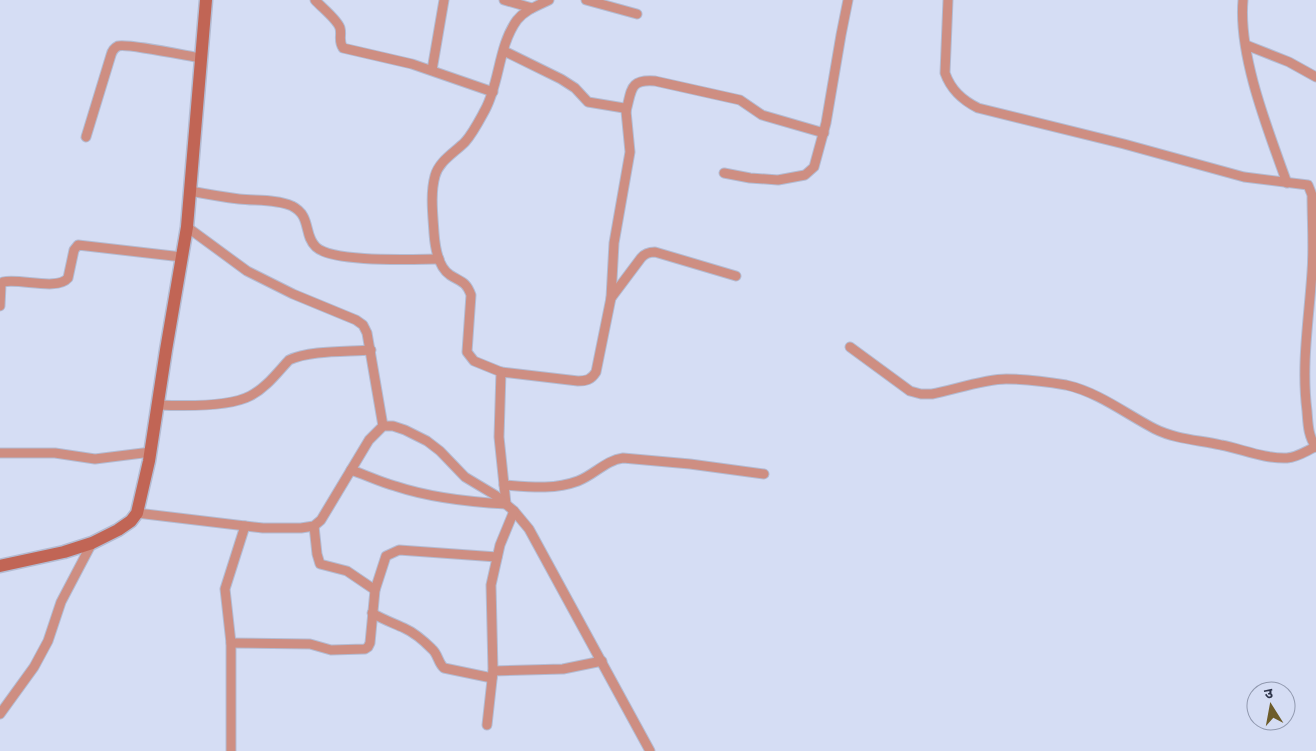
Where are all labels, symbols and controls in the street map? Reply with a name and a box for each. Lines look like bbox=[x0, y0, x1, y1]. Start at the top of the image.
north arrow bbox=[1246, 681, 1296, 731]
text: उ bbox=[1263, 684, 1275, 702]

